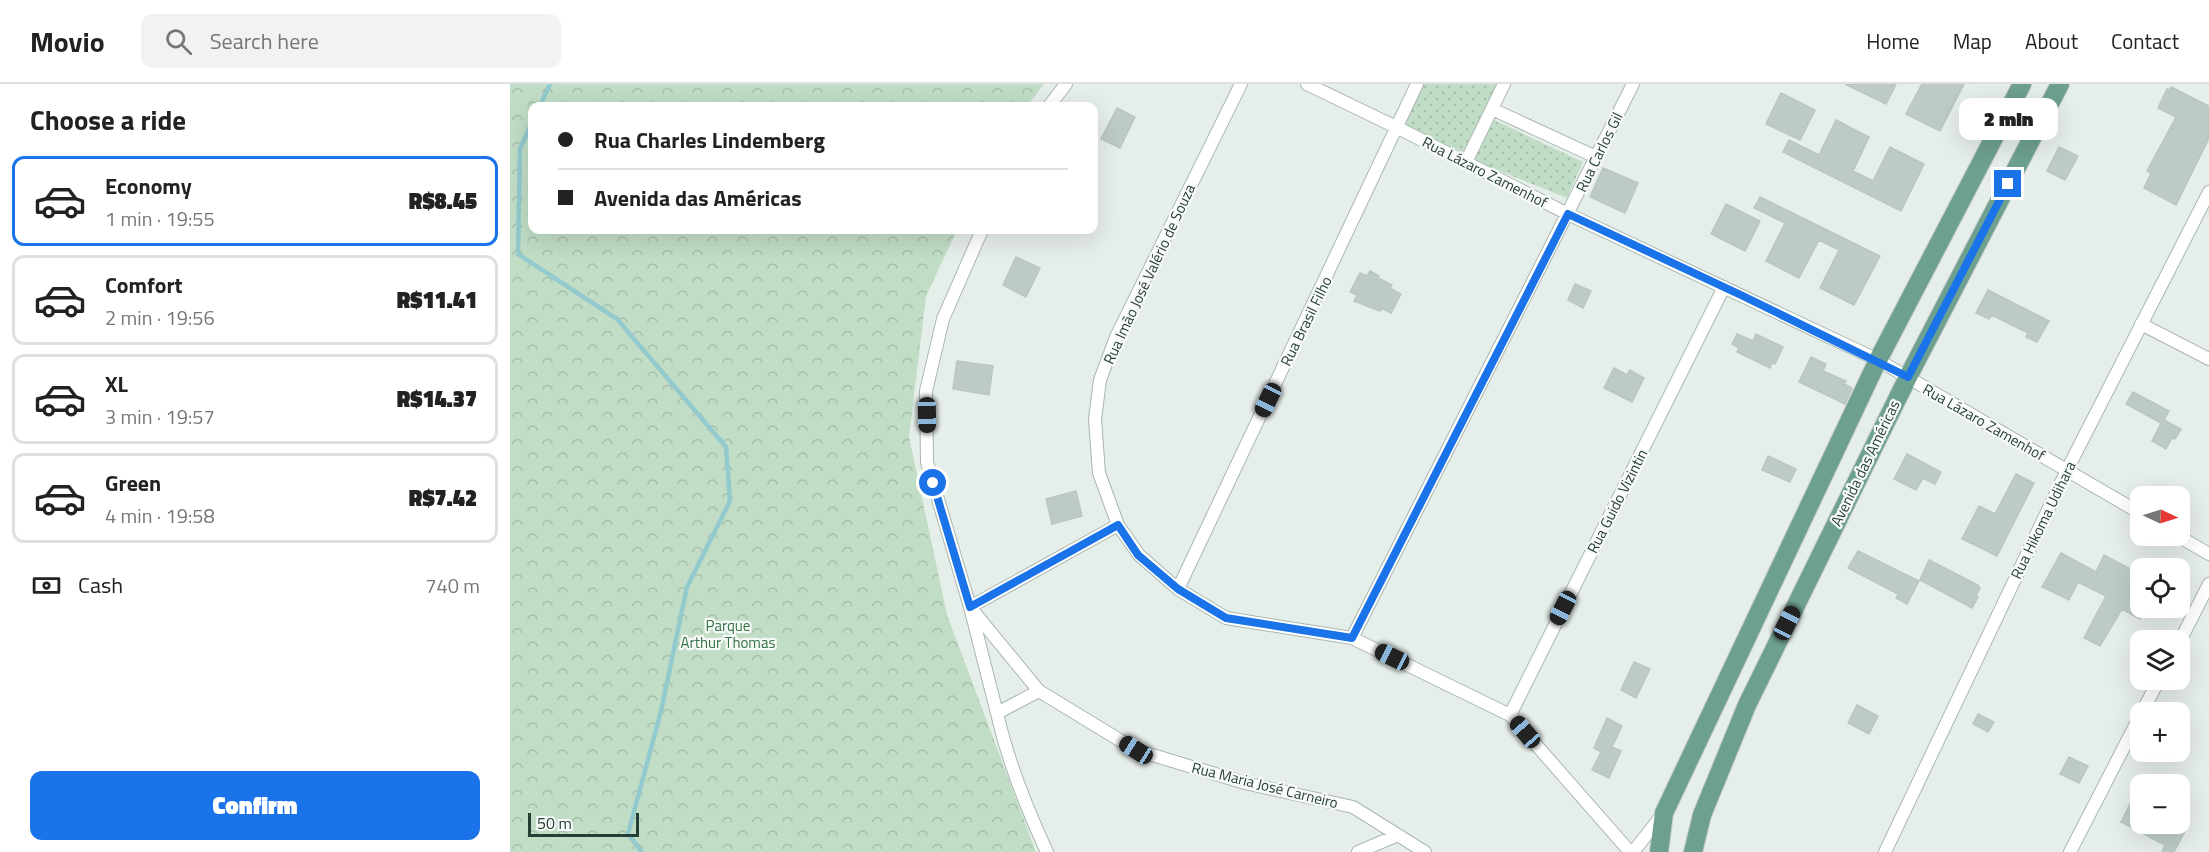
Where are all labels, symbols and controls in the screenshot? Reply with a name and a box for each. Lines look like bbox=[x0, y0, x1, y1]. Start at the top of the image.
search box bbox=[141, 14, 561, 68]
text: Movio bbox=[30, 20, 105, 63]
text: Search here bbox=[210, 24, 319, 58]
icon: search bbox=[162, 25, 195, 58]
text: Home bbox=[1866, 25, 1920, 57]
text: Map bbox=[1953, 25, 1992, 57]
text: About bbox=[2025, 25, 2078, 57]
text: Contact bbox=[2111, 25, 2179, 57]
callout: 2 min bbox=[1958, 97, 2057, 139]
text: Choose a ride bbox=[30, 99, 186, 140]
text: 2 min bbox=[1984, 103, 2033, 134]
street label: Rua Carlos Gil bbox=[1570, 108, 1628, 196]
text: Rua Charles Lindemberg bbox=[594, 123, 825, 157]
street label: Rua Lázaro Zamenhof bbox=[1418, 130, 1552, 214]
text: Economy bbox=[105, 169, 192, 203]
route end bbox=[1994, 170, 2021, 197]
icon: car bbox=[33, 174, 87, 228]
street label: Rua Imão José Valério de Souza bbox=[1097, 180, 1201, 368]
text: Avenida das Américas bbox=[594, 181, 802, 215]
text: R$8.45 bbox=[409, 184, 477, 218]
text: 1 min · 19:55 bbox=[105, 203, 215, 234]
text: Comfort bbox=[105, 268, 183, 302]
street label: Rua Brasil Filho bbox=[1274, 272, 1338, 370]
icon: car bbox=[33, 273, 87, 327]
text: R$11.41 bbox=[397, 283, 477, 317]
text: 2 min · 19:56 bbox=[105, 302, 215, 333]
text: XL bbox=[105, 367, 128, 401]
icon: car bbox=[33, 372, 87, 426]
street label: Rua Lázaro Zamenhof bbox=[1919, 378, 2050, 466]
car bbox=[1252, 380, 1284, 420]
text: R$14.37 bbox=[397, 382, 477, 416]
street label: Avenida das Américas bbox=[1824, 396, 1906, 530]
car bbox=[918, 397, 936, 433]
text: 3 min · 19:57 bbox=[105, 401, 215, 432]
street label: Rua Guido Vizintin bbox=[1581, 445, 1653, 557]
street label: Rua Hikoma Udihara bbox=[2004, 457, 2082, 583]
text: Green bbox=[105, 466, 161, 500]
route start bbox=[919, 469, 946, 496]
icon: car bbox=[33, 471, 87, 525]
text: R$7.42 bbox=[409, 481, 477, 515]
north arrow bbox=[2130, 486, 2190, 546]
map controls bbox=[2130, 486, 2190, 834]
text: 4 min · 19:58 bbox=[105, 500, 215, 531]
button: locate bbox=[2130, 558, 2190, 618]
text: Cash bbox=[78, 568, 123, 602]
icon: cash bbox=[30, 569, 63, 602]
text: 740 m bbox=[425, 570, 480, 601]
car bbox=[1547, 588, 1579, 628]
car bbox=[1771, 603, 1803, 643]
park label: Parque Arthur Thomas bbox=[681, 614, 775, 654]
button: layers bbox=[2130, 630, 2190, 690]
car bbox=[1372, 641, 1412, 673]
button: + bbox=[2130, 702, 2190, 762]
car bbox=[1506, 713, 1544, 751]
car bbox=[1116, 733, 1156, 767]
street label: Rua Maria José Carneiro bbox=[1189, 756, 1341, 814]
button: Confirm bbox=[30, 771, 480, 840]
button: − bbox=[2130, 774, 2190, 834]
scale bar bbox=[528, 810, 639, 838]
text: 50 m bbox=[537, 811, 572, 835]

